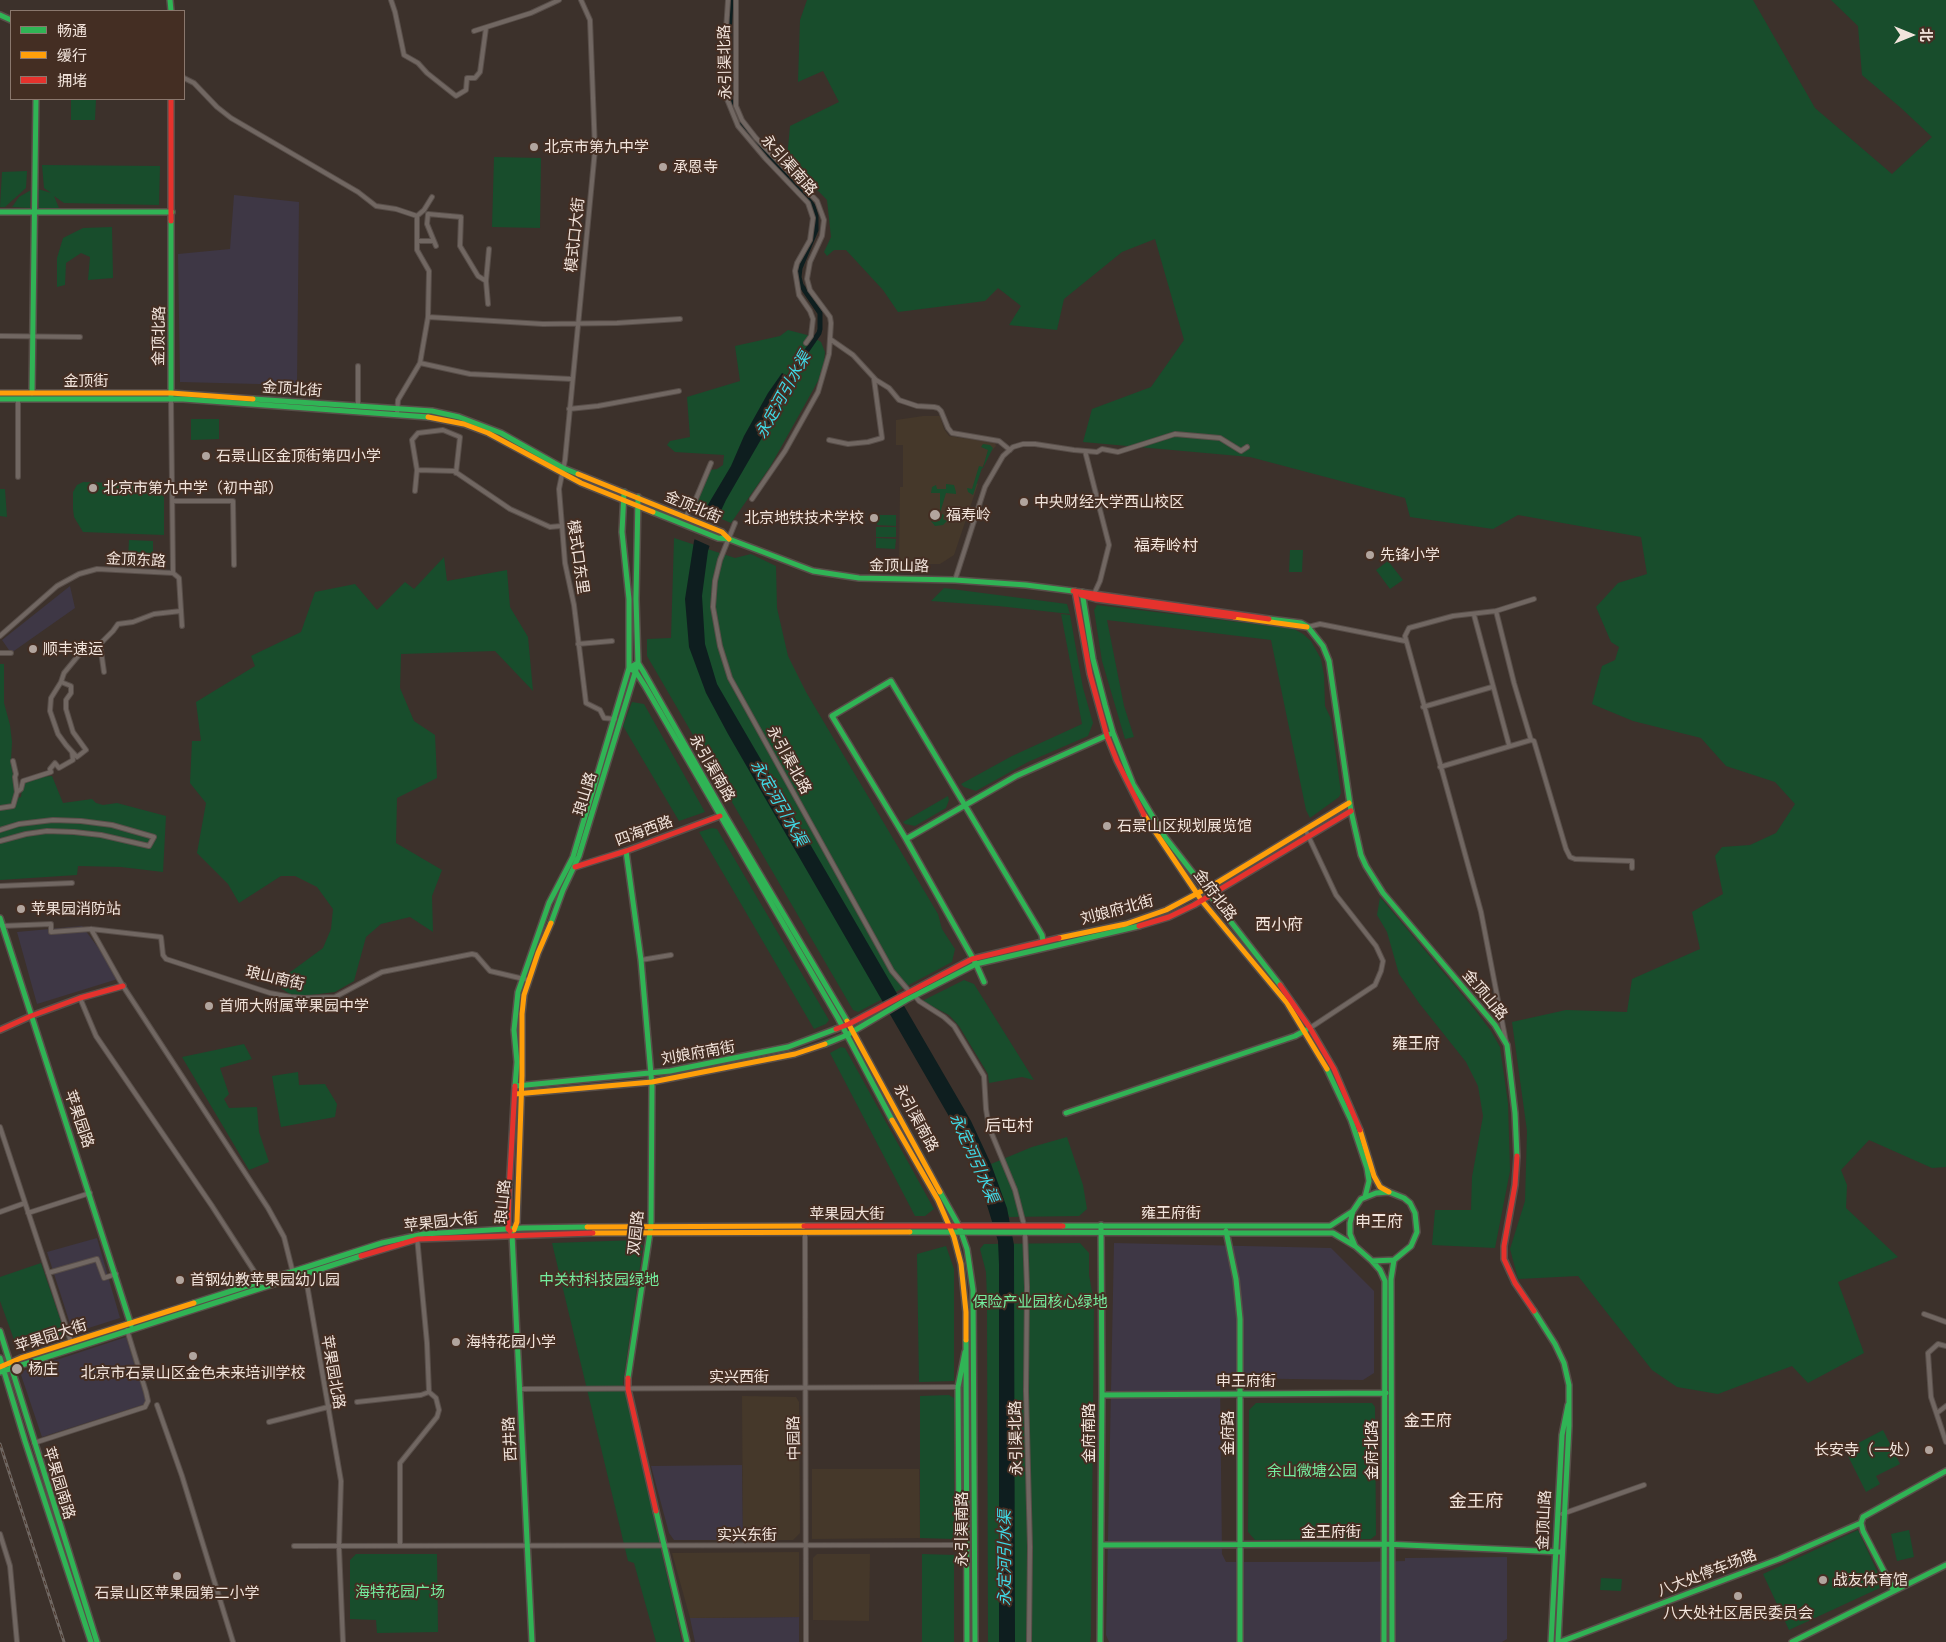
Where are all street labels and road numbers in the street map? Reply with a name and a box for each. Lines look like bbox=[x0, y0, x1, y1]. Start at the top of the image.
street label: 永引渠北路 bbox=[715, 24, 735, 100]
street label: 永引渠南路 bbox=[757, 131, 821, 199]
street label: 模式口大街 bbox=[562, 197, 588, 273]
street label: 金顶北路 bbox=[149, 306, 169, 366]
street label: 金顶街 bbox=[64, 372, 108, 390]
street label: 金顶北街 bbox=[261, 378, 323, 400]
street label: 金顶北街 bbox=[662, 487, 724, 527]
street label: 模式口东里 bbox=[564, 519, 592, 595]
street label: 金顶东路 bbox=[106, 549, 166, 571]
street label: 金顶山路 bbox=[869, 556, 929, 576]
street label: 永引渠北路 bbox=[763, 723, 815, 797]
street label: 永引渠南路 bbox=[685, 731, 739, 805]
street label: 琅山路 bbox=[570, 770, 600, 818]
street label: 四海西路 bbox=[613, 812, 675, 850]
street label: 金府北路 bbox=[1190, 866, 1240, 924]
street label: 刘娘府北街 bbox=[1078, 892, 1156, 928]
street label: 琅山南街 bbox=[244, 962, 306, 994]
street label: 金顶山路 bbox=[1459, 966, 1511, 1024]
street label: 刘娘府南街 bbox=[660, 1038, 736, 1068]
street label: 永引渠南路 bbox=[890, 1081, 942, 1155]
street label: 苹果园路 bbox=[61, 1088, 97, 1150]
street label: 琅山路 bbox=[492, 1179, 514, 1225]
street label: 雍王府街 bbox=[1141, 1204, 1201, 1222]
street label: 苹果园大街 bbox=[810, 1205, 884, 1223]
street label: 苹果园大街 bbox=[403, 1209, 479, 1235]
street label: 双园路 bbox=[625, 1210, 647, 1256]
street label: 苹果园大街 bbox=[13, 1316, 89, 1356]
street label: 苹果园北路 bbox=[318, 1334, 348, 1410]
street label: 实兴西街 bbox=[709, 1368, 769, 1386]
street label: 申王府街 bbox=[1216, 1372, 1276, 1390]
street label: 永引渠北路 bbox=[1006, 1400, 1026, 1476]
street label: 金府南路 bbox=[1080, 1403, 1098, 1463]
street label: 金府路 bbox=[1219, 1411, 1237, 1455]
street label: 中园路 bbox=[785, 1415, 803, 1461]
street label: 西井路 bbox=[500, 1416, 520, 1462]
street label: 金府北路 bbox=[1363, 1420, 1381, 1480]
street label: 苹果园南路 bbox=[39, 1445, 79, 1521]
street label: 金顶山路 bbox=[1533, 1490, 1555, 1550]
street label: 永引渠南路 bbox=[953, 1492, 971, 1566]
street label: 金王府街 bbox=[1301, 1523, 1361, 1541]
street label: 实兴东街 bbox=[717, 1526, 777, 1544]
street label: 八大处停车场路 bbox=[1655, 1546, 1759, 1600]

